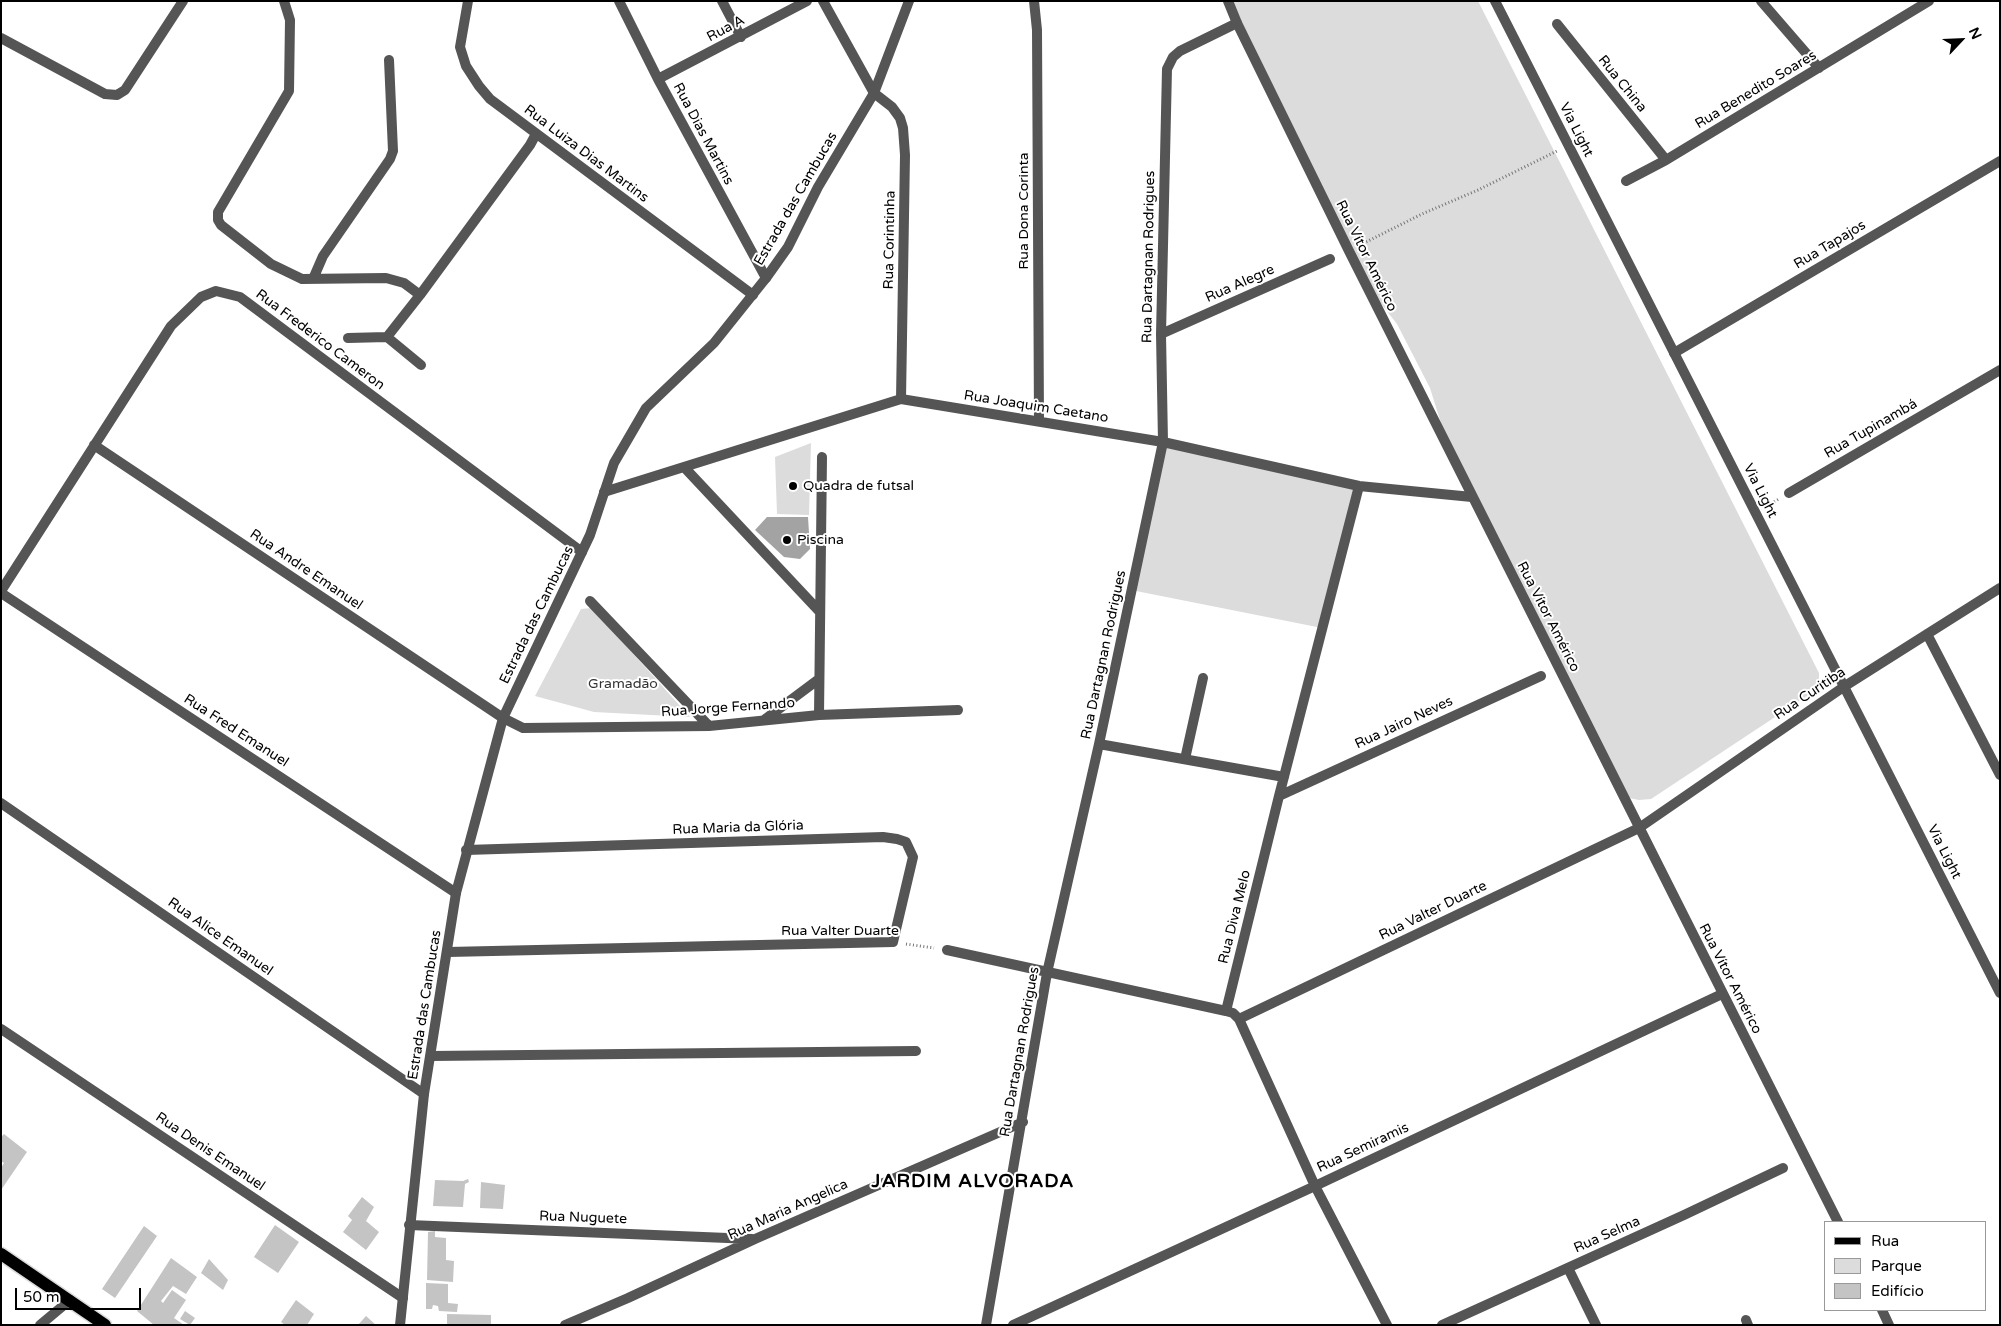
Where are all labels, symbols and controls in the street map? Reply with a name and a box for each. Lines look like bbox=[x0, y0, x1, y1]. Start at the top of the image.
street label: Rua A bbox=[704, 12, 748, 46]
north arrow bbox=[1936, 15, 1986, 65]
text: N bbox=[1965, 25, 1985, 42]
street label: Rua Benedito Soares bbox=[1692, 47, 1820, 133]
street label: Rua China bbox=[1594, 52, 1650, 116]
street label: Rua Dias Martins bbox=[669, 80, 737, 188]
street label: Via Light bbox=[1555, 100, 1597, 160]
street label: Rua Luiza Dias Martins bbox=[520, 102, 652, 206]
street label: Estrada das Cambucas bbox=[751, 129, 841, 269]
street label: Rua Dona Corinta bbox=[1016, 152, 1032, 270]
street label: Rua Dartagnan Rodrigues bbox=[1139, 171, 1159, 343]
street label: Rua Corintinha bbox=[881, 190, 899, 290]
street label: Rua Vítor Américo bbox=[1332, 198, 1400, 314]
street label: Rua Tapajos bbox=[1791, 217, 1869, 273]
street label: Rua Alegre bbox=[1203, 261, 1277, 307]
street label: Rua Frederico Cameron bbox=[252, 286, 388, 394]
street label: Rua Joaquim Caetano bbox=[963, 387, 1109, 427]
street label: Rua Tupinambá bbox=[1822, 396, 1920, 462]
street label: Via Light bbox=[1739, 461, 1781, 521]
place label: Quadra de futsal bbox=[803, 478, 914, 494]
marker: Quadra de futsal bbox=[787, 480, 799, 492]
street label: Rua Andre Emanuel bbox=[246, 526, 366, 614]
place label: Piscina bbox=[797, 532, 844, 548]
marker: Piscina bbox=[781, 534, 793, 546]
street label: Estrada das Cambucas bbox=[496, 543, 578, 687]
street label: Rua Vítor Américo bbox=[1513, 559, 1583, 675]
street label: Rua Dartagnan Rodrigues bbox=[1078, 569, 1130, 741]
street label: Rua Curitiba bbox=[1771, 664, 1849, 724]
park label: Gramadão bbox=[588, 676, 658, 692]
street label: Rua Fred Emanuel bbox=[180, 691, 292, 771]
street label: Rua Jairo Neves bbox=[1352, 693, 1456, 753]
street label: Rua Jorge Fernando bbox=[661, 695, 795, 721]
street label: Rua Maria da Glória bbox=[672, 817, 804, 839]
street label: Via Light bbox=[1923, 822, 1965, 882]
street label: Rua Diva Melo bbox=[1215, 868, 1255, 966]
street label: Rua Valter Duarte bbox=[1376, 878, 1490, 944]
street label: Rua Alice Emanuel bbox=[164, 894, 276, 980]
street label: Rua Vítor Américo bbox=[1695, 921, 1765, 1037]
street label: Rua Valter Duarte bbox=[781, 923, 899, 939]
street label: Estrada das Cambucas bbox=[405, 929, 445, 1081]
street label: Rua Dartagnan Rodrigues bbox=[997, 966, 1043, 1138]
street label: Rua Denis Emanuel bbox=[152, 1109, 268, 1195]
street label: Rua Semiramis bbox=[1315, 1119, 1411, 1177]
district label: JARDIM ALVORADA bbox=[870, 1171, 1076, 1193]
street label: Rua Maria Angelica bbox=[725, 1176, 851, 1244]
street label: Rua Nuguete bbox=[539, 1208, 627, 1228]
street label: Rua Selma bbox=[1571, 1213, 1643, 1257]
legend bbox=[1824, 1221, 1986, 1311]
text: Rua bbox=[1871, 1232, 1899, 1250]
text: Parque bbox=[1871, 1257, 1922, 1275]
scale bar bbox=[18, 1278, 144, 1310]
text: Edifício bbox=[1871, 1282, 1924, 1300]
text: 50 m bbox=[23, 1288, 60, 1306]

